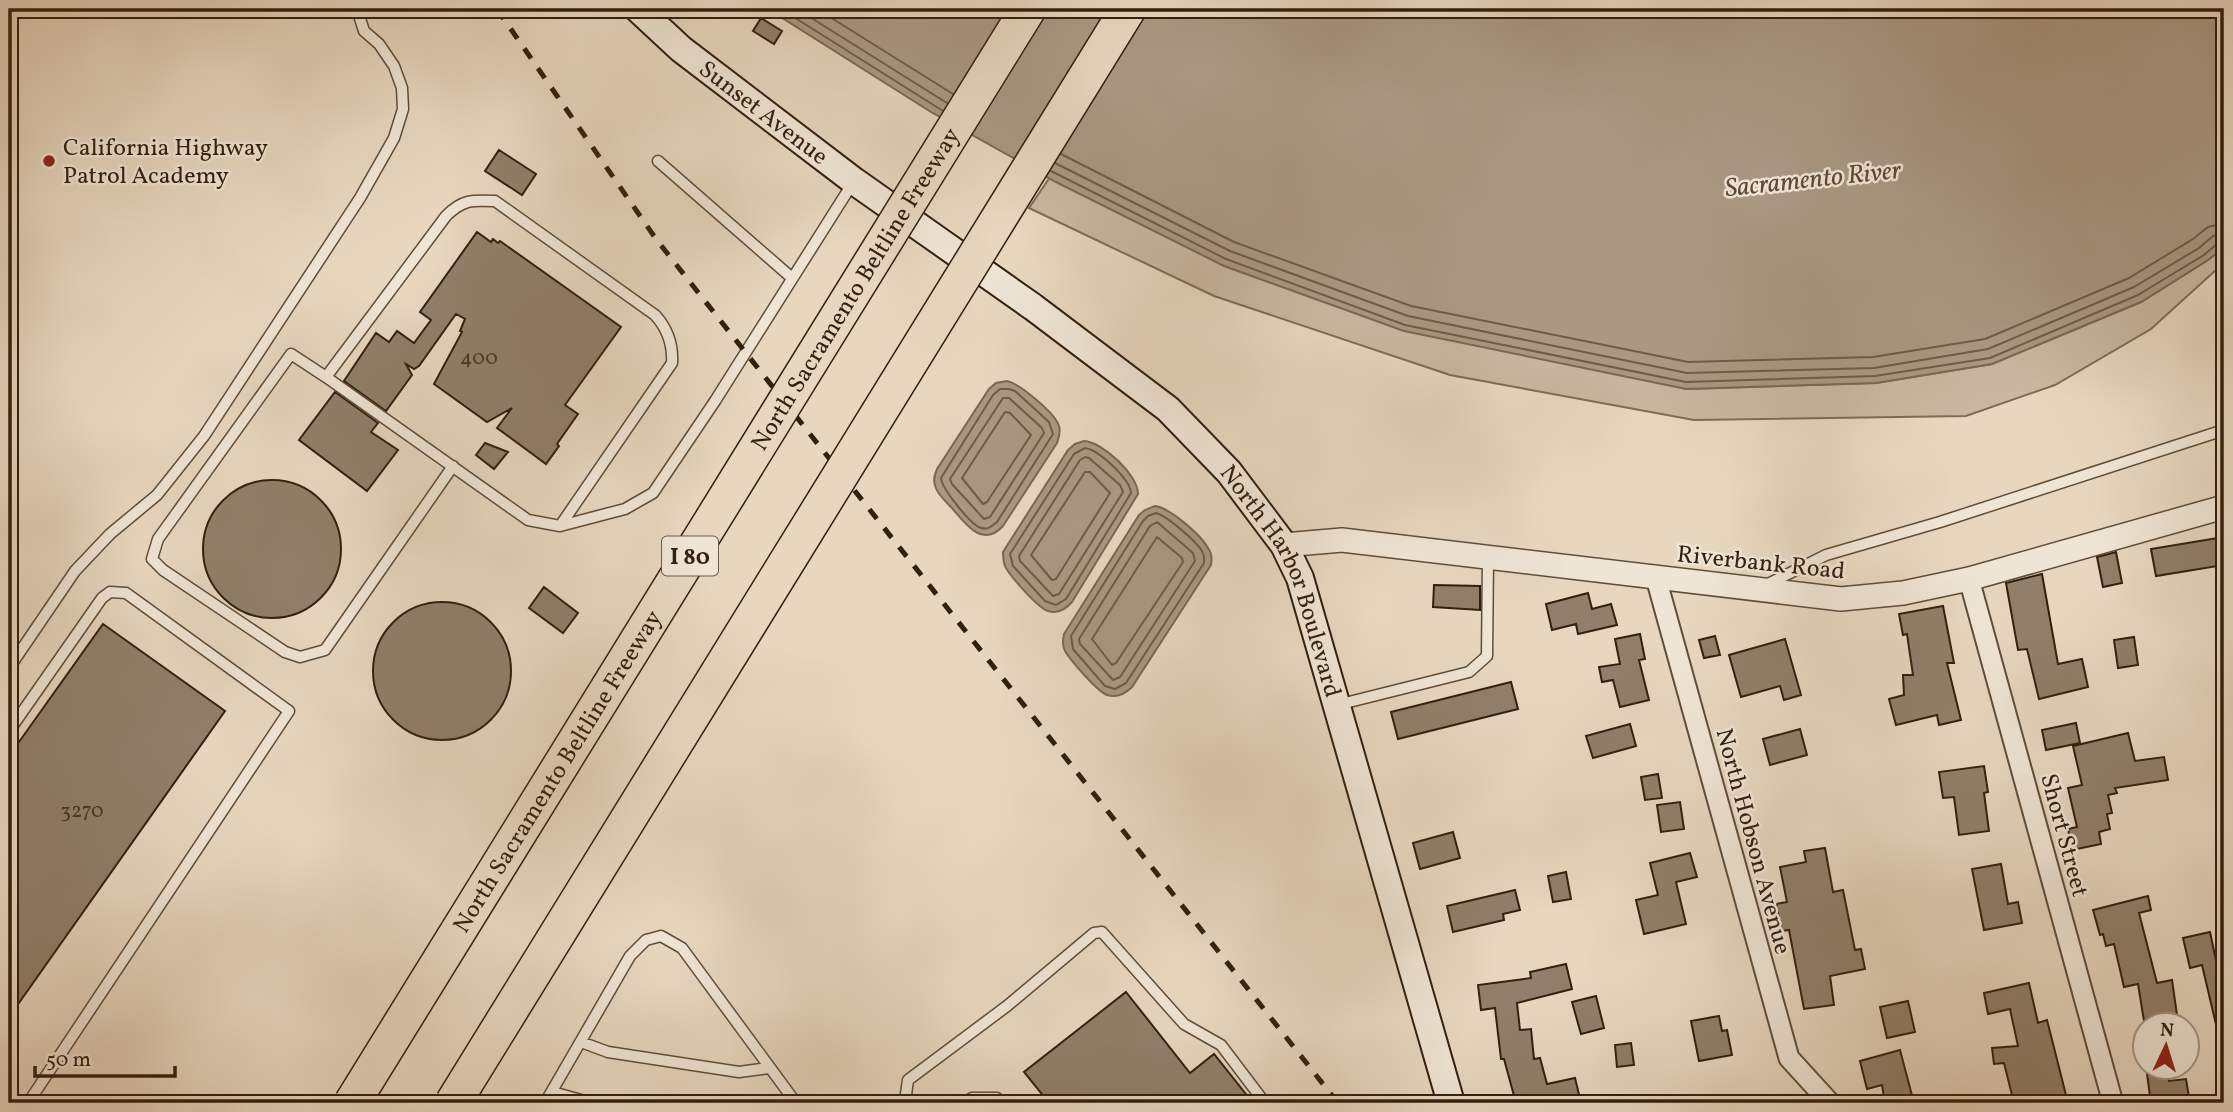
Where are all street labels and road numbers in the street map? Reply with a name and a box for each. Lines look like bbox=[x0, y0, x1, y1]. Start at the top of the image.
street label: Sunset Avenue bbox=[691, 53, 834, 174]
street label: North Sacramento Beltline Freeway bbox=[744, 122, 970, 458]
street label: North Harbor Boulevard bbox=[1210, 458, 1348, 702]
road number: I 80 bbox=[662, 536, 718, 576]
street label: Riverbank Road bbox=[1675, 538, 1847, 590]
street label: North Sacramento Beltline Freeway bbox=[446, 604, 671, 940]
street label: North Hobson Avenue bbox=[1706, 725, 1799, 958]
street label: Short Street bbox=[2030, 770, 2096, 901]

